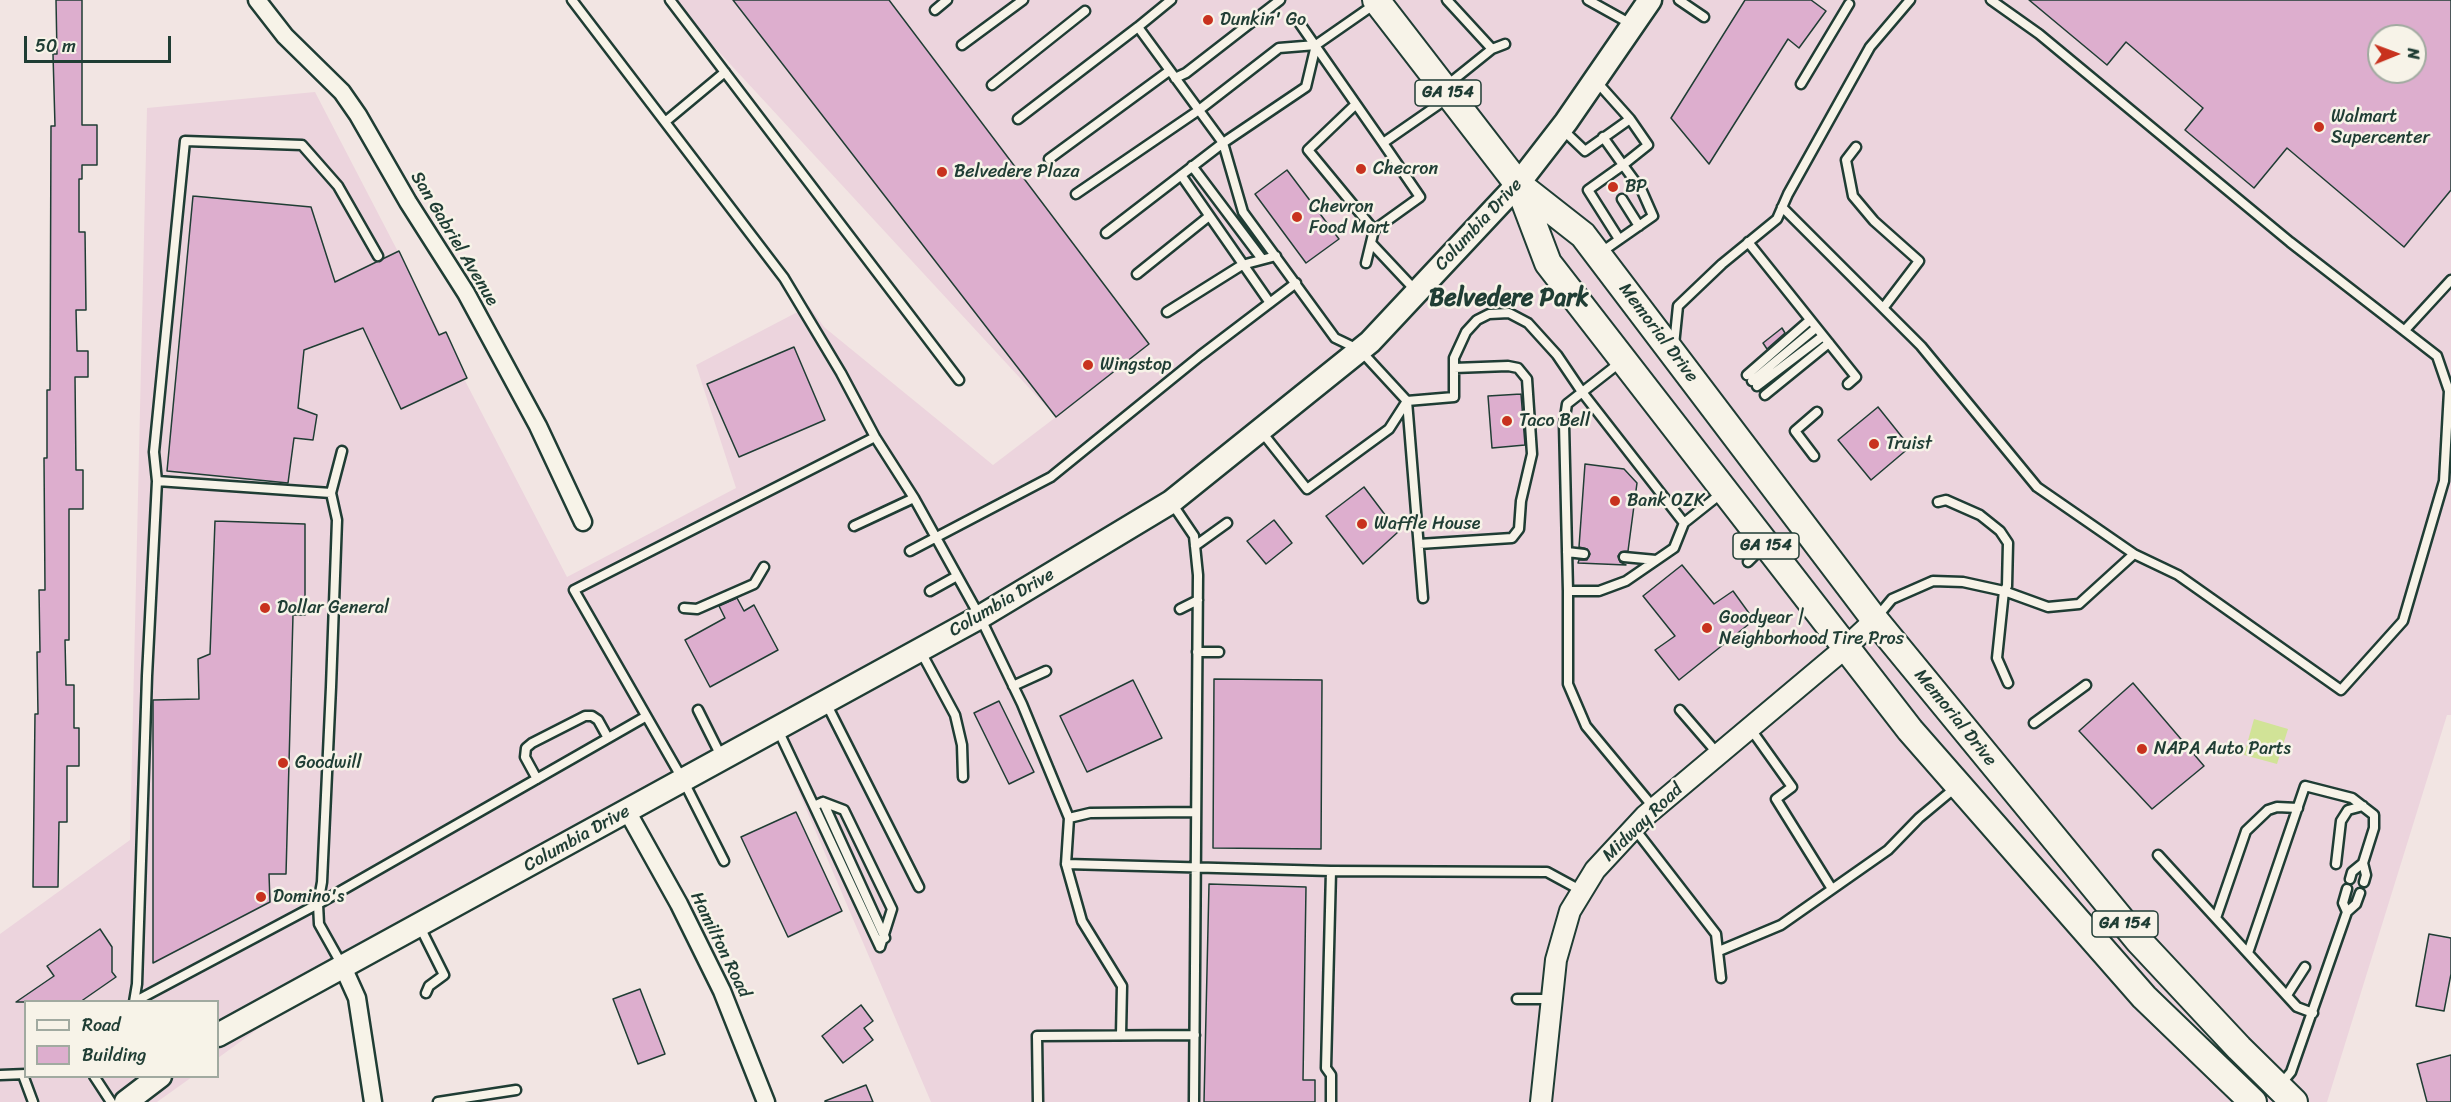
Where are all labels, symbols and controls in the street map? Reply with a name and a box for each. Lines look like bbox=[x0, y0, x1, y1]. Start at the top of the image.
place label: Dunkin' Go bbox=[1220, 9, 1306, 31]
marker: Dunkin' Go bbox=[1201, 13, 1215, 27]
scale bar bbox=[27, 24, 174, 62]
north arrow bbox=[2367, 24, 2427, 84]
text: 50 m bbox=[35, 30, 76, 62]
text: N bbox=[2399, 48, 2428, 60]
road number: GA 154 bbox=[1415, 80, 1481, 106]
place label: Walmart Supercenter bbox=[2331, 106, 2430, 148]
marker: Walmart Supercenter bbox=[2312, 120, 2326, 134]
place label: Checron bbox=[1373, 158, 1438, 180]
place label: Belvedere Plaza bbox=[954, 161, 1080, 183]
marker: Checron bbox=[1354, 162, 1368, 176]
marker: Belvedere Plaza bbox=[935, 165, 949, 179]
street label: San Gabriel Avenue bbox=[405, 168, 503, 310]
street label: Columbia Drive bbox=[1431, 174, 1527, 276]
place label: BP bbox=[1625, 176, 1647, 198]
marker: BP bbox=[1606, 180, 1620, 194]
place label: Chevron Food Mart bbox=[1309, 196, 1390, 238]
marker: Chevron Food Mart bbox=[1290, 210, 1304, 224]
street label: Memorial Drive bbox=[1614, 279, 1702, 387]
district label: Belvedere Park bbox=[1429, 285, 1589, 313]
place label: Wingstop bbox=[1100, 354, 1172, 376]
marker: Wingstop bbox=[1081, 358, 1095, 372]
place label: Taco Bell bbox=[1519, 410, 1590, 432]
marker: Taco Bell bbox=[1500, 414, 1514, 428]
place label: Truist bbox=[1886, 433, 1932, 455]
marker: Truist bbox=[1867, 437, 1881, 451]
place label: Bank OZK bbox=[1627, 490, 1705, 512]
marker: Bank OZK bbox=[1608, 494, 1622, 508]
place label: Waffle House bbox=[1374, 513, 1480, 535]
marker: Waffle House bbox=[1355, 517, 1369, 531]
road number: GA 154 bbox=[1733, 533, 1799, 559]
street label: Columbia Drive bbox=[946, 564, 1058, 642]
place label: Dollar General bbox=[277, 597, 389, 619]
marker: Dollar General bbox=[258, 601, 272, 615]
place label: Goodyear | Neighborhood Tire Pros bbox=[1719, 607, 1904, 650]
marker: Goodyear | Neighborhood Tire Pros bbox=[1700, 621, 1714, 635]
street label: Memorial Drive bbox=[1909, 665, 2001, 771]
place label: NAPA Auto Parts bbox=[2154, 738, 2291, 760]
marker: NAPA Auto Parts bbox=[2135, 742, 2149, 756]
place label: Goodwill bbox=[295, 752, 362, 774]
marker: Goodwill bbox=[276, 756, 290, 770]
street label: Midway Road bbox=[1598, 779, 1688, 867]
street label: Columbia Drive bbox=[520, 801, 634, 877]
place label: Domino's bbox=[273, 886, 344, 908]
street label: Hamilton Road bbox=[685, 889, 755, 1001]
marker: Domino's bbox=[254, 890, 268, 904]
road number: GA 154 bbox=[2092, 911, 2158, 937]
legend bbox=[24, 1000, 219, 1078]
text: Road bbox=[82, 1009, 121, 1041]
text: Building bbox=[82, 1039, 146, 1071]

